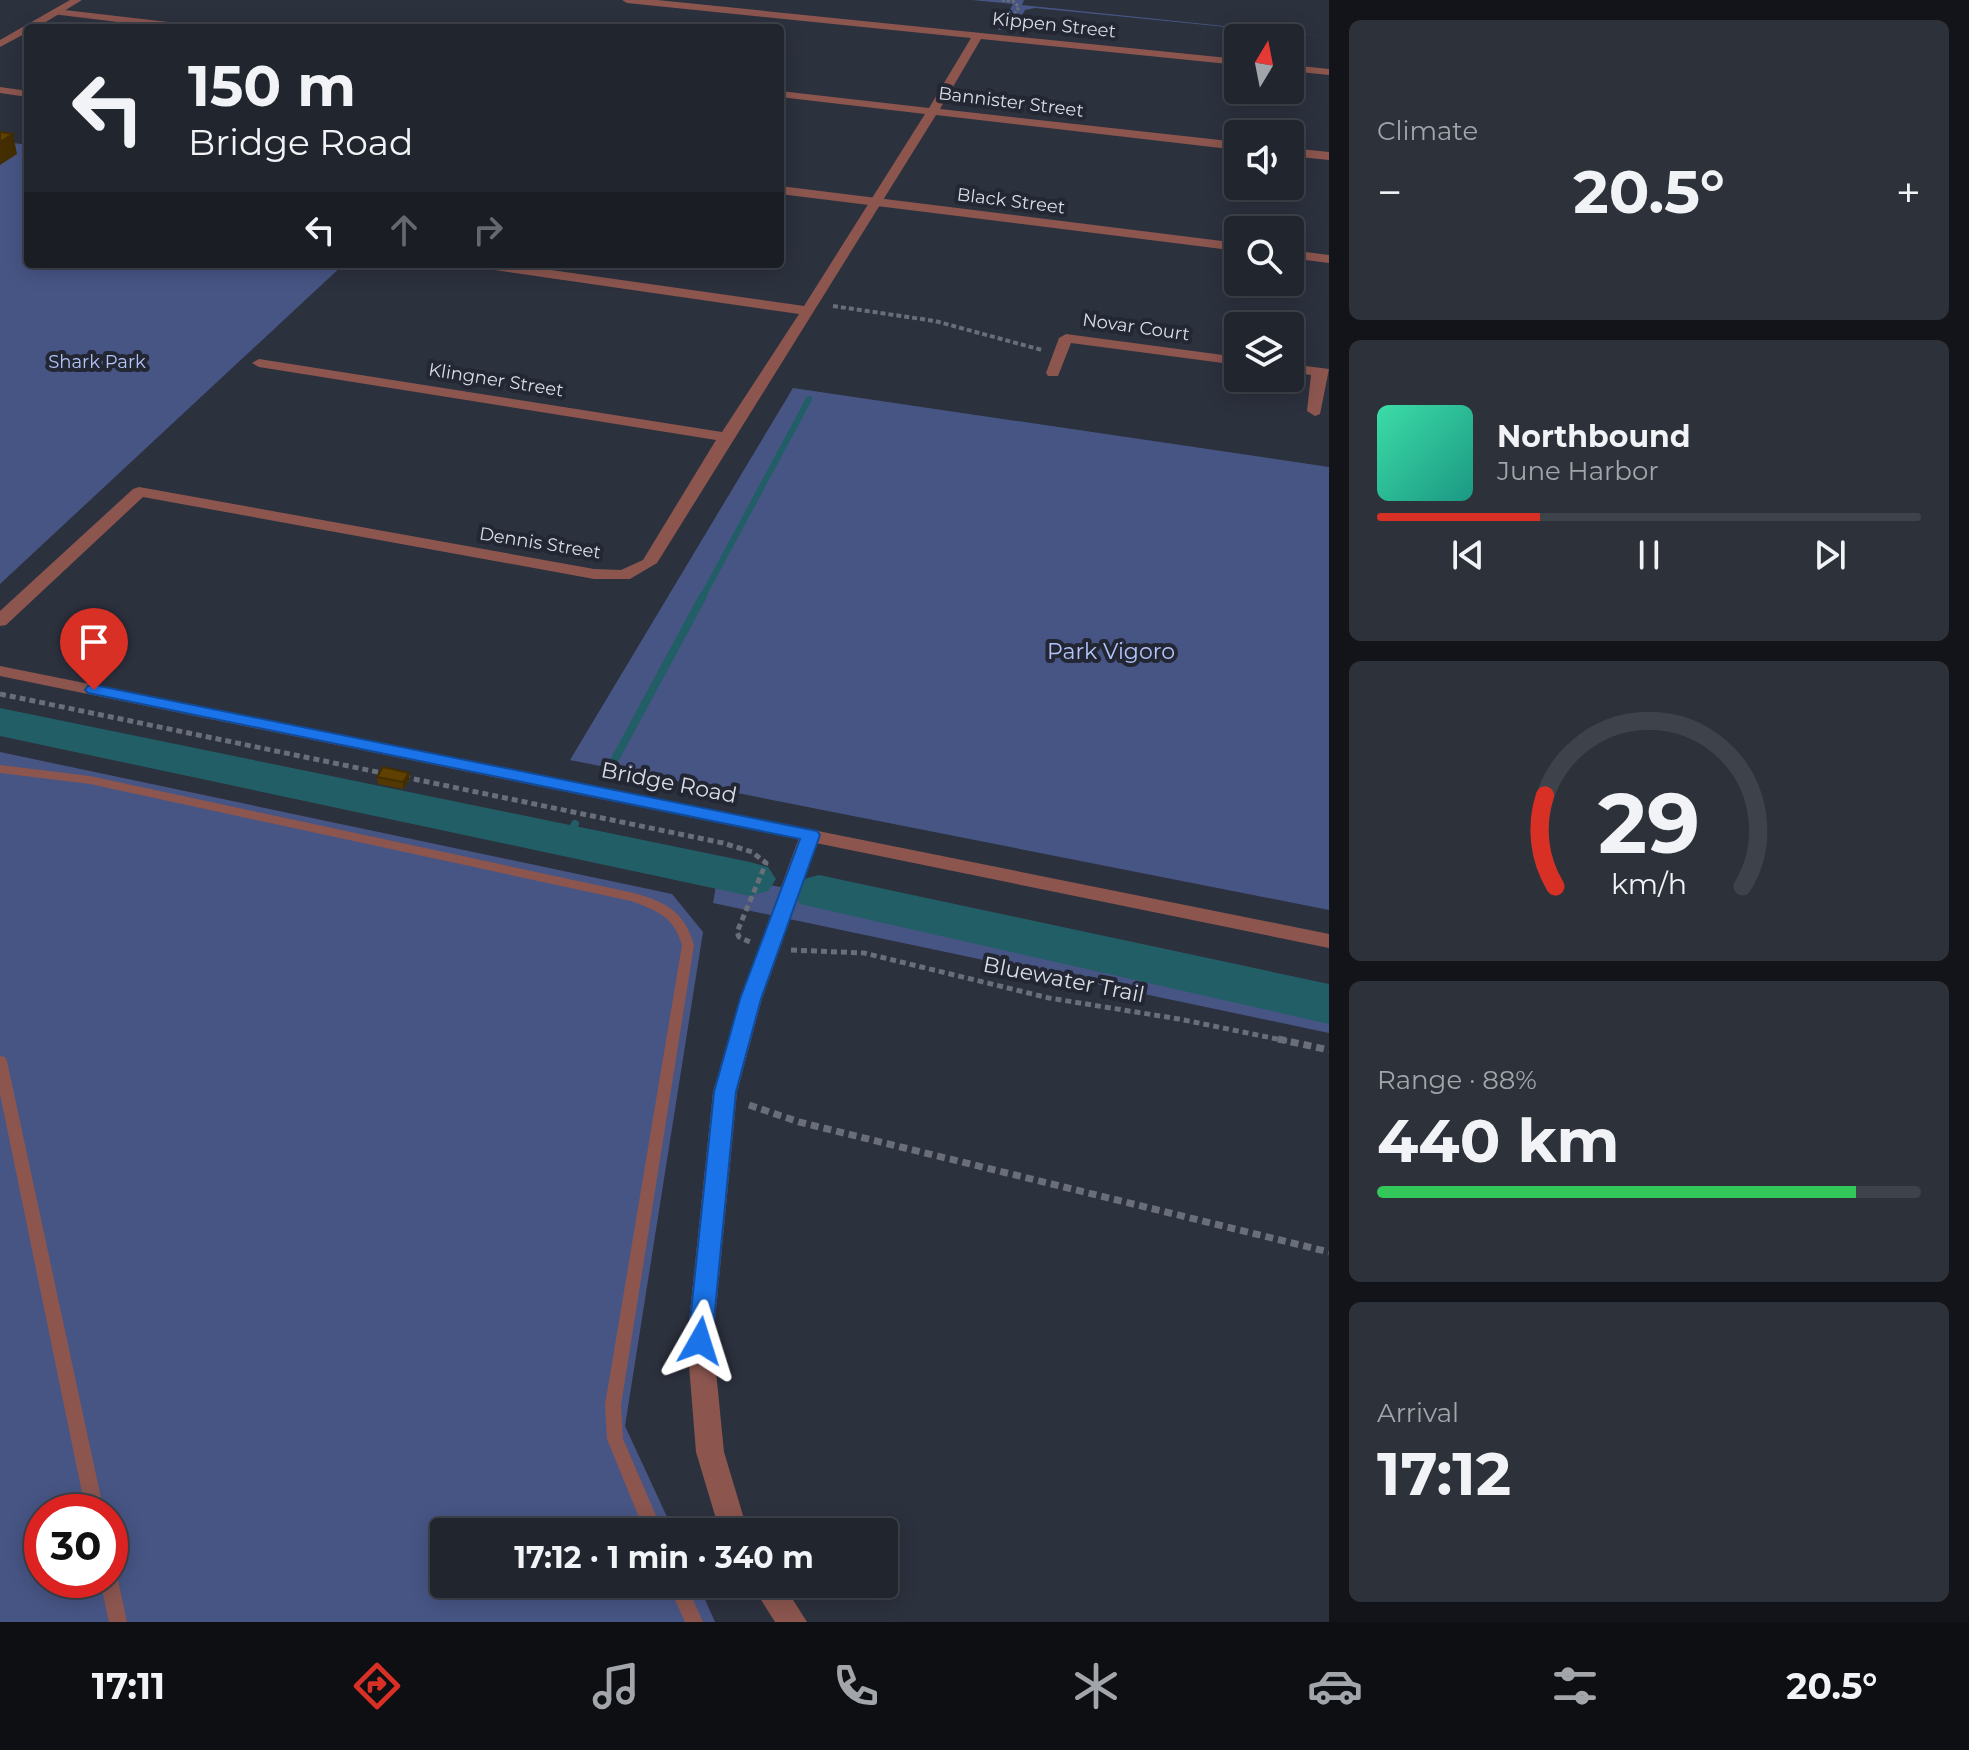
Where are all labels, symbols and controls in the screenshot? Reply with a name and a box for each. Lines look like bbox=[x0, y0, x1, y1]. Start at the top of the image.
street label: Kippen Street bbox=[991, 8, 1117, 42]
north arrow bbox=[1224, 24, 1304, 104]
map controls bbox=[1224, 24, 1304, 392]
text: 150 m bbox=[188, 52, 356, 120]
icon: left bbox=[56, 56, 160, 160]
street label: Bannister Street bbox=[937, 82, 1085, 122]
text: Climate bbox=[1377, 115, 1478, 147]
text: Bridge Road bbox=[188, 120, 413, 164]
button: sound bbox=[1224, 120, 1304, 200]
text: 20.5° bbox=[1573, 155, 1725, 228]
text: − bbox=[1377, 165, 1402, 219]
text: + bbox=[1896, 165, 1921, 219]
street label: Black Street bbox=[956, 183, 1066, 219]
icon: left bbox=[298, 208, 342, 252]
icon: ahead bbox=[382, 208, 426, 252]
icon: right bbox=[466, 208, 510, 252]
button: search bbox=[1224, 216, 1304, 296]
street label: Novar Court bbox=[1081, 309, 1191, 345]
button: layers bbox=[1224, 312, 1304, 392]
park label: Shark Park bbox=[48, 351, 146, 373]
street label: Klingner Street bbox=[427, 358, 565, 402]
text: Northbound bbox=[1497, 418, 1691, 455]
text: June Harbor bbox=[1497, 455, 1659, 487]
street label: Dennis Street bbox=[478, 523, 602, 563]
icon: previous bbox=[1446, 533, 1490, 577]
icon: pause bbox=[1627, 533, 1671, 577]
icon: next bbox=[1808, 533, 1852, 577]
pin bbox=[60, 608, 128, 690]
icon: arrive bbox=[72, 620, 116, 664]
park label: Park Vigoro bbox=[1047, 638, 1175, 665]
street label: Bridge Road bbox=[599, 756, 739, 809]
text: 29 bbox=[1598, 772, 1700, 874]
text: km/h bbox=[1611, 866, 1687, 901]
street label: Bluewater Trail bbox=[981, 951, 1147, 1008]
text: Range · 88% bbox=[1377, 1064, 1537, 1096]
text: 440 km bbox=[1377, 1104, 1619, 1177]
position arrow bbox=[658, 1299, 742, 1383]
text: Arrival bbox=[1377, 1397, 1459, 1429]
text: 17:12 bbox=[1377, 1437, 1511, 1510]
speed limit sign: 30 bbox=[24, 1494, 128, 1598]
text: 17:12 · 1 min · 340 m bbox=[514, 1539, 814, 1576]
icon: directions bbox=[349, 1658, 405, 1714]
icon: music bbox=[588, 1658, 644, 1714]
icon: phone bbox=[828, 1658, 884, 1714]
icon: climate bbox=[1068, 1658, 1124, 1714]
icon: car bbox=[1307, 1658, 1363, 1714]
icon: filters bbox=[1547, 1658, 1603, 1714]
text: 17:11 bbox=[92, 1664, 165, 1708]
text: 20.5° bbox=[1786, 1664, 1877, 1708]

